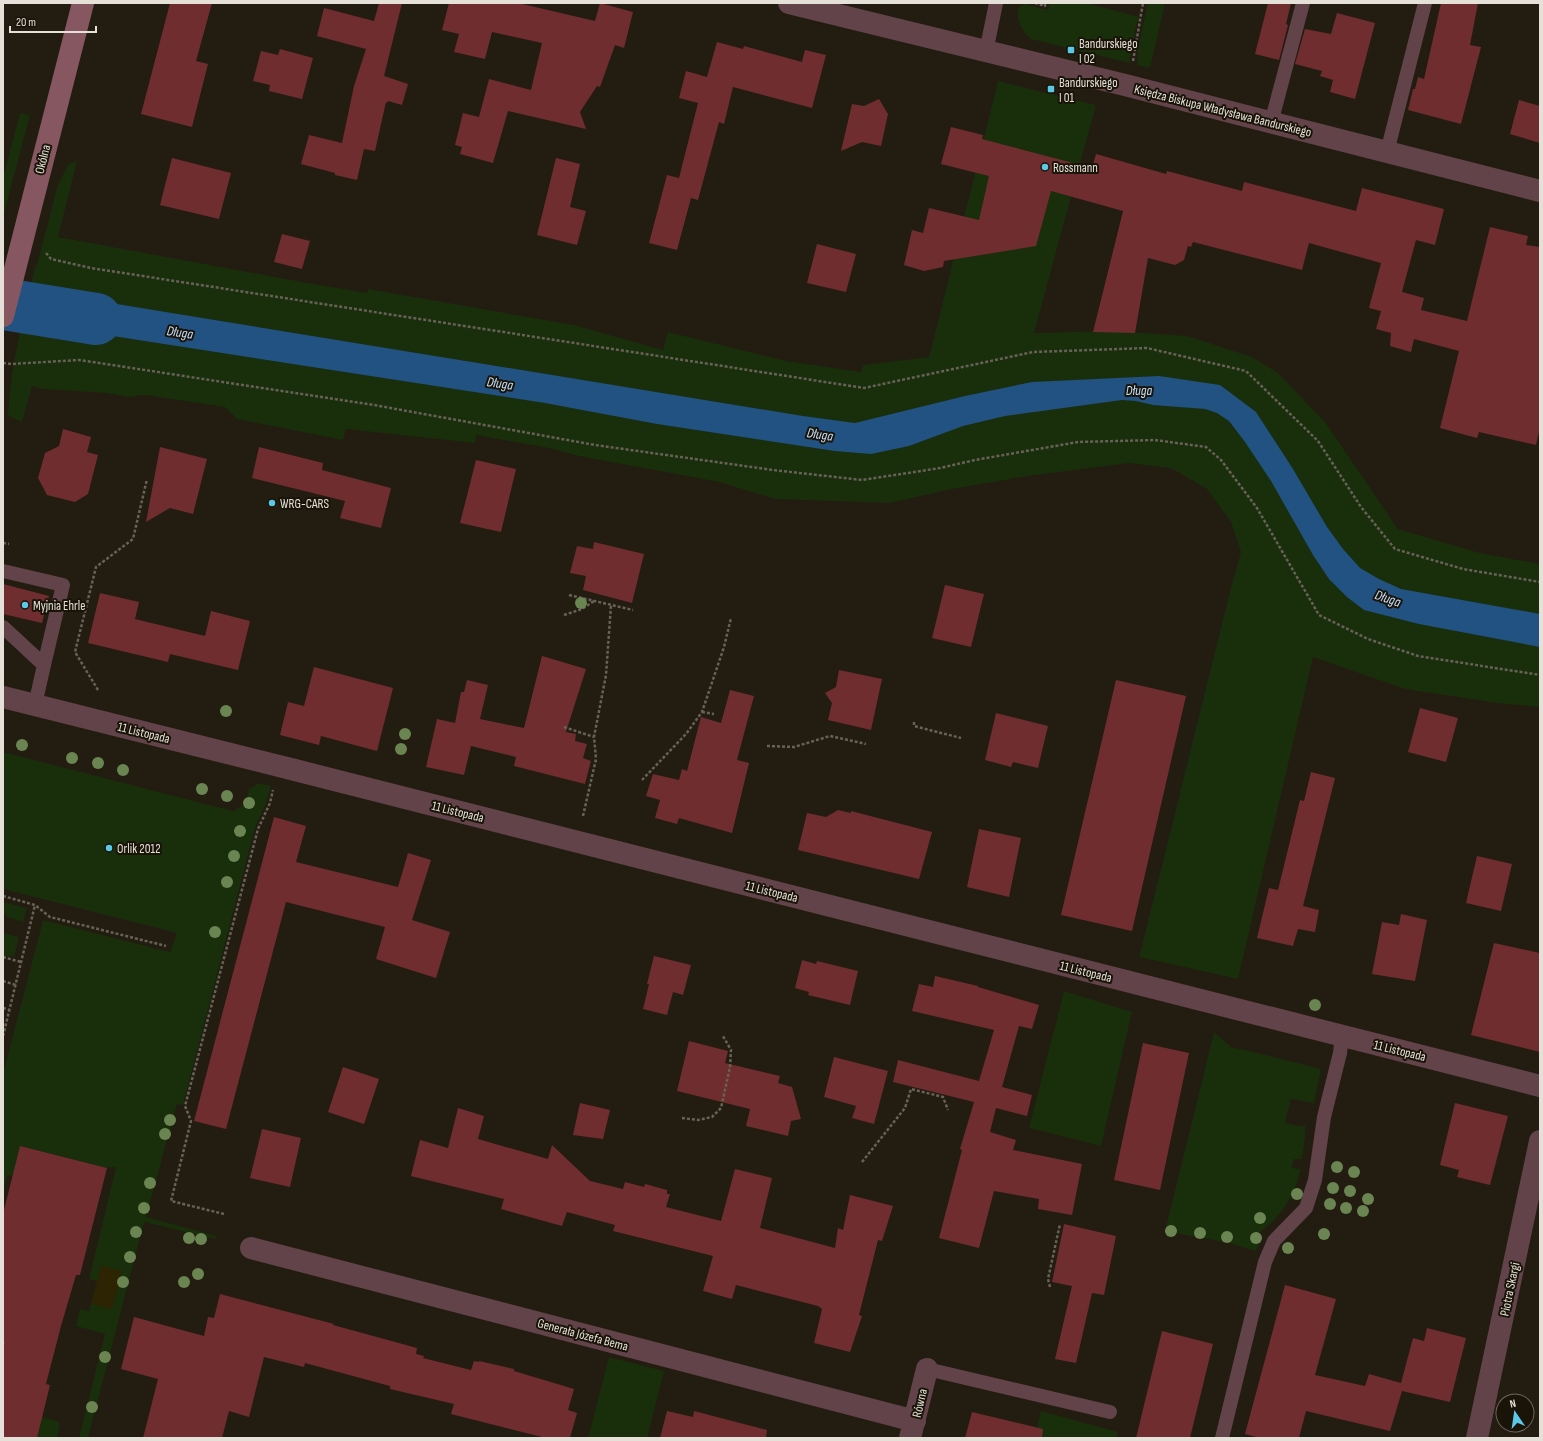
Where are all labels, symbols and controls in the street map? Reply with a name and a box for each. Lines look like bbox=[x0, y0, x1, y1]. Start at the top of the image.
scale bar bbox=[10, 8, 96, 34]
text: 20 m bbox=[16, 15, 36, 30]
place label: Bandurskiego I 02 bbox=[1079, 36, 1138, 67]
marker: Bandurskiego I 02 bbox=[1066, 45, 1076, 55]
place label: Bandurskiego I 01 bbox=[1059, 75, 1118, 106]
street label: Księdza Biskupa Władysława Bandurskiego bbox=[1132, 81, 1313, 141]
marker: Bandurskiego I 01 bbox=[1046, 84, 1056, 94]
street label: Okólna bbox=[32, 143, 54, 176]
place label: Rossmann bbox=[1053, 160, 1098, 176]
marker: Rossmann bbox=[1040, 162, 1050, 172]
water label: Długa bbox=[166, 322, 195, 343]
water label: Długa bbox=[486, 373, 515, 394]
water label: Długa bbox=[1126, 382, 1153, 399]
water label: Długa bbox=[806, 424, 835, 445]
place label: WRG-CARS bbox=[280, 496, 330, 512]
marker: WRG-CARS bbox=[267, 498, 277, 508]
water label: Długa bbox=[1373, 586, 1403, 611]
place label: Myjnia Ehrle bbox=[33, 598, 85, 614]
marker: Myjnia Ehrle bbox=[20, 600, 30, 610]
street label: 11 Listopada bbox=[116, 719, 171, 747]
street label: 11 Listopada bbox=[430, 798, 485, 826]
place label: Orlik 2012 bbox=[117, 841, 161, 857]
marker: Orlik 2012 bbox=[104, 843, 114, 853]
street label: 11 Listopada bbox=[744, 878, 799, 906]
street label: 11 Listopada bbox=[1058, 958, 1113, 986]
street label: 11 Listopada bbox=[1372, 1037, 1427, 1065]
street label: Piotra Skargi bbox=[1496, 1261, 1523, 1317]
street label: Generała Józefa Bema bbox=[536, 1315, 630, 1355]
street label: Równa bbox=[909, 1387, 931, 1419]
north arrow bbox=[1495, 1393, 1535, 1433]
text: N bbox=[1509, 1397, 1517, 1411]

